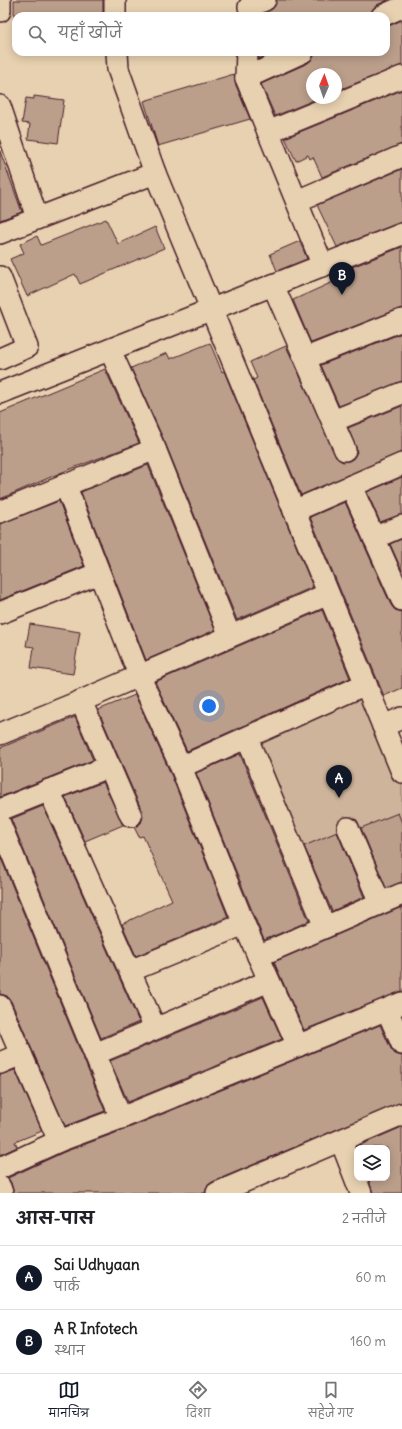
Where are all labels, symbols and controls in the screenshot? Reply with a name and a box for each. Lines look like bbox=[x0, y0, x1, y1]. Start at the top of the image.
search box bbox=[12, 12, 390, 56]
icon: search bbox=[26, 23, 48, 45]
text: यहाँ खोजें bbox=[58, 23, 122, 42]
north arrow bbox=[306, 68, 342, 104]
pin: B bbox=[329, 262, 355, 295]
your location bbox=[199, 696, 219, 716]
pin: A bbox=[326, 765, 352, 798]
map controls bbox=[354, 1145, 390, 1181]
button: layers bbox=[354, 1145, 390, 1181]
text: आस-पास bbox=[16, 1207, 94, 1229]
text: 2 नतीजे bbox=[342, 1210, 386, 1227]
text: Sai Udhyaan bbox=[54, 1255, 140, 1274]
text: A bbox=[25, 1269, 33, 1286]
text: 60 m bbox=[355, 1269, 386, 1286]
text: पार्क bbox=[54, 1278, 80, 1295]
text: A R Infotech bbox=[54, 1319, 138, 1338]
text: B bbox=[25, 1333, 33, 1350]
text: 160 m bbox=[350, 1333, 386, 1350]
text: स्थान bbox=[54, 1342, 85, 1359]
tab: मानचित्र bbox=[49, 1379, 89, 1425]
tab: दिशा bbox=[186, 1379, 211, 1425]
tab: सहेजे गए bbox=[308, 1379, 353, 1425]

